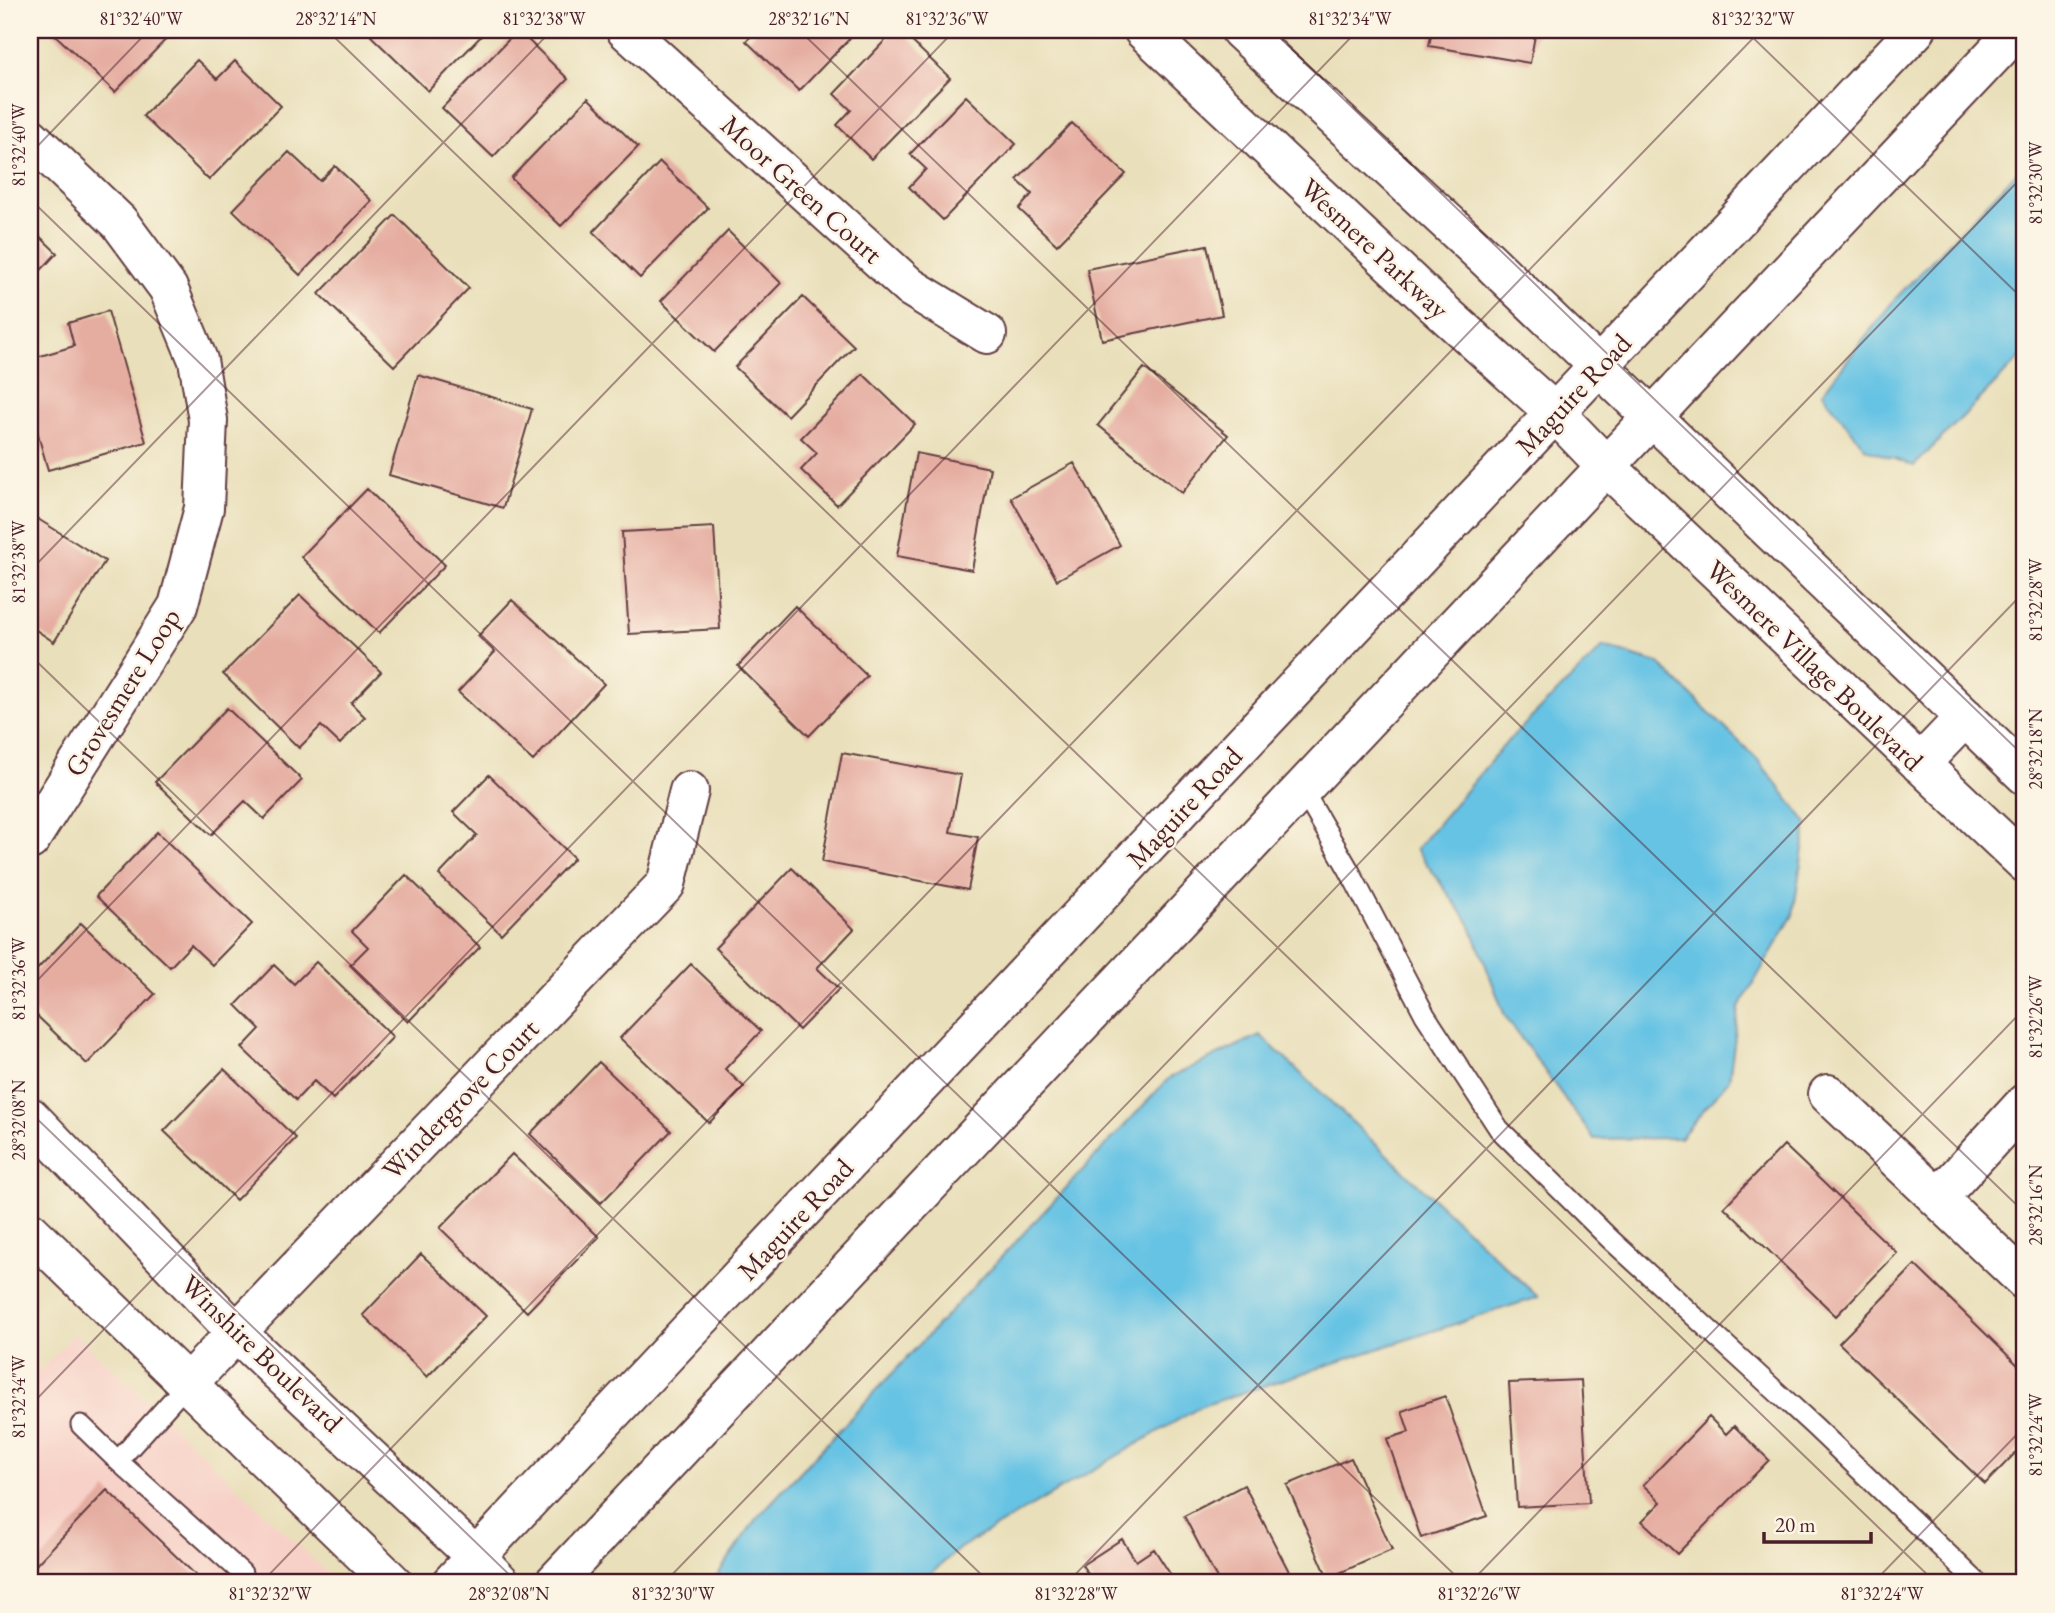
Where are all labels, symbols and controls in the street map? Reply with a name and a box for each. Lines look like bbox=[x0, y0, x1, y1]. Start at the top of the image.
text: 81°32'40"W bbox=[99, 7, 183, 30]
text: 28°32'14"N bbox=[296, 7, 377, 30]
text: 81°32'38"W bbox=[502, 7, 586, 30]
text: 28°32'16"N bbox=[769, 7, 850, 30]
text: 81°32'36"W bbox=[905, 7, 989, 30]
text: 81°32'34"W bbox=[1308, 7, 1392, 30]
text: 81°32'32"W bbox=[1711, 7, 1795, 30]
text: 81°32'40"W bbox=[7, 103, 30, 187]
street label: Moor Green Court bbox=[714, 107, 891, 271]
text: 81°32'30"W bbox=[2024, 141, 2047, 225]
street label: Wesmere Parkway bbox=[1293, 170, 1458, 327]
street label: Maguire Road bbox=[1507, 325, 1639, 463]
text: 81°32'38"W bbox=[7, 520, 30, 604]
street label: Wesmere Village Boulevard bbox=[1699, 552, 1932, 779]
text: 81°32'28"W bbox=[2024, 558, 2047, 642]
street label: Grovesmere Loop bbox=[56, 601, 188, 783]
text: 28°32'18"N bbox=[2024, 708, 2047, 789]
street label: Maguire Road bbox=[1118, 738, 1250, 876]
text: 81°32'36"W bbox=[7, 937, 30, 1021]
text: 81°32'26"W bbox=[2024, 975, 2047, 1059]
street label: Windergrove Court bbox=[374, 1011, 546, 1187]
text: 28°32'08"N bbox=[7, 1079, 30, 1160]
street label: Maguire Road bbox=[729, 1150, 861, 1288]
text: 28°32'16"N bbox=[2024, 1164, 2047, 1245]
street label: Winshire Boulevard bbox=[173, 1266, 351, 1440]
text: 81°32'34"W bbox=[7, 1355, 30, 1439]
text: 81°32'24"W bbox=[2024, 1393, 2047, 1477]
scale bar bbox=[1764, 1501, 1871, 1545]
text: 20 m bbox=[1775, 1511, 1816, 1538]
text: 81°32'32"W bbox=[228, 1582, 312, 1605]
text: 28°32'08"N bbox=[469, 1582, 550, 1605]
text: 81°32'30"W bbox=[631, 1582, 715, 1605]
text: 81°32'28"W bbox=[1034, 1582, 1118, 1605]
text: 81°32'26"W bbox=[1437, 1582, 1521, 1605]
text: 81°32'24"W bbox=[1840, 1582, 1924, 1605]

